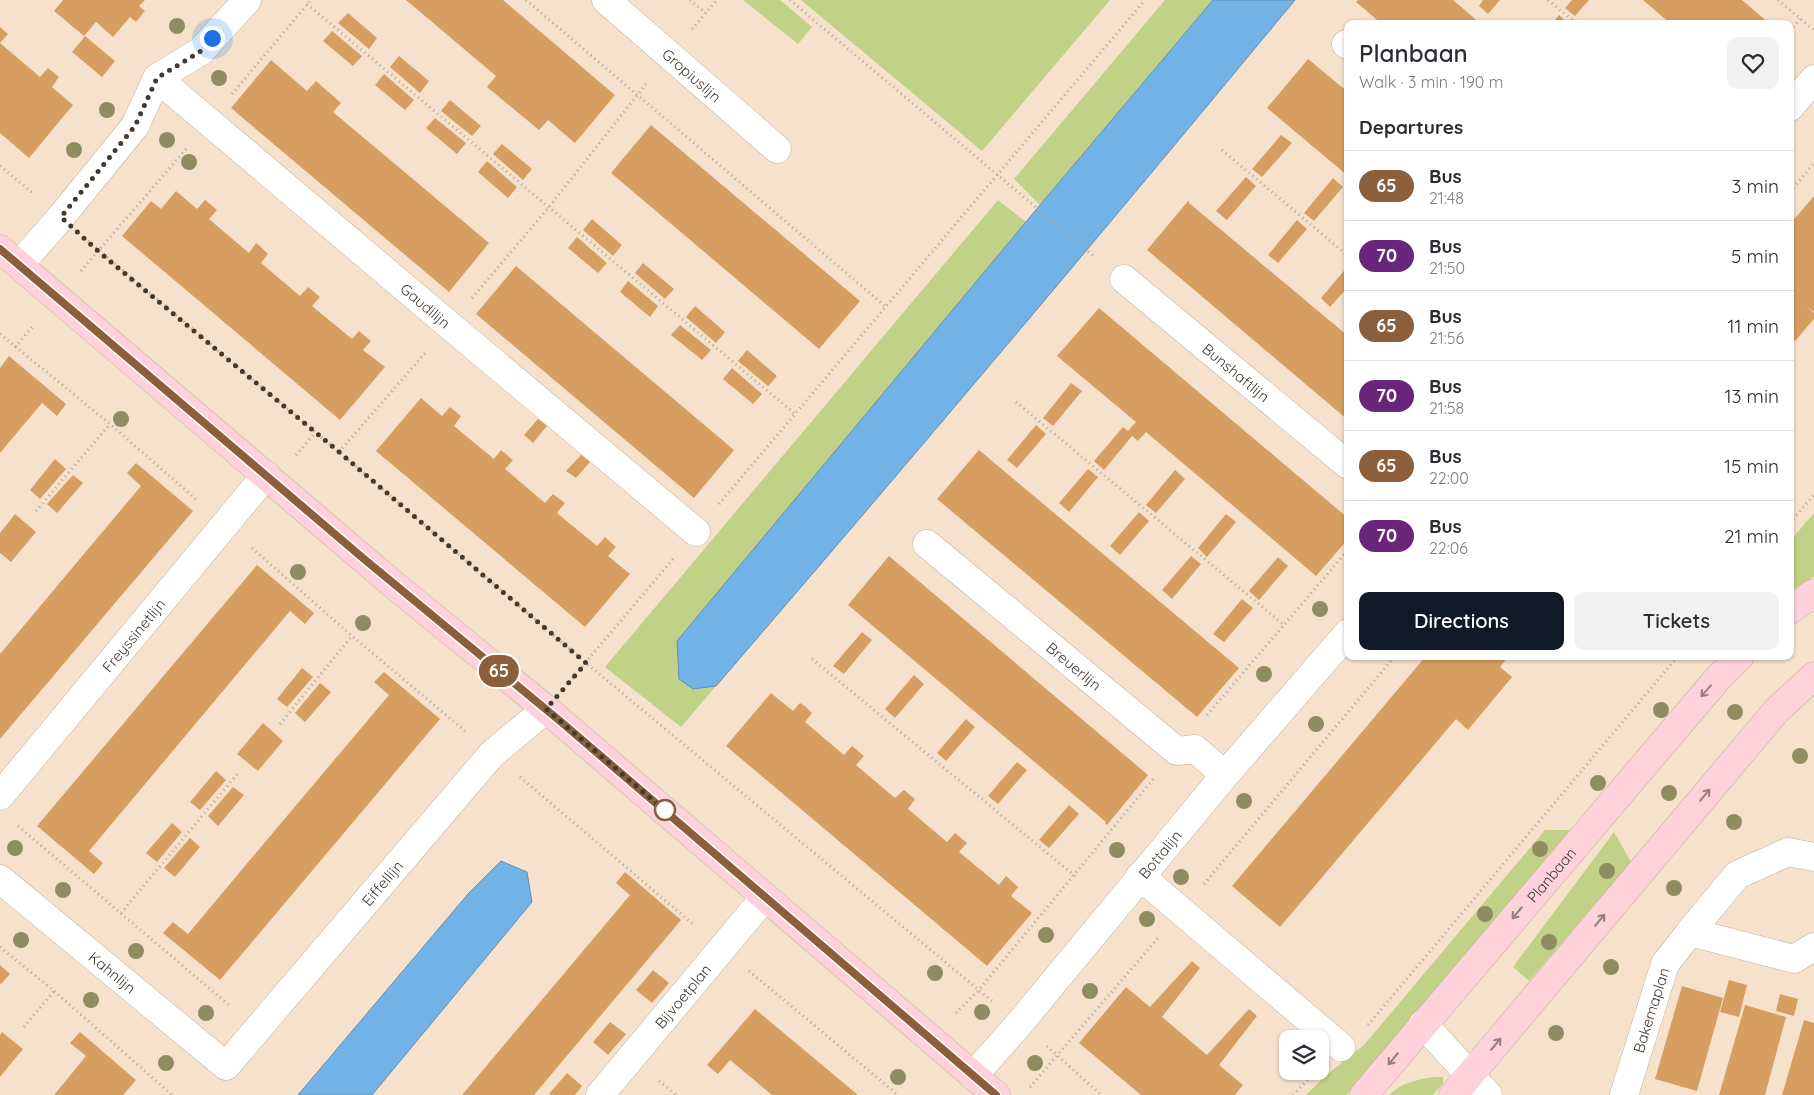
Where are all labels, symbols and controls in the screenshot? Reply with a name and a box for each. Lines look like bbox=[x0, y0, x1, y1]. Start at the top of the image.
your location bbox=[200, 26, 225, 51]
button: heart bbox=[1727, 37, 1779, 89]
text: Planbaan bbox=[1359, 38, 1468, 68]
street label: Gropiuslijn bbox=[658, 44, 725, 106]
text: Walk · 3 min · 190 m bbox=[1359, 72, 1503, 92]
text: Departures bbox=[1359, 115, 1463, 139]
text: Bus bbox=[1429, 164, 1462, 188]
text: 65 bbox=[1376, 174, 1397, 197]
text: 3 min bbox=[1731, 174, 1779, 198]
text: 21:48 bbox=[1429, 188, 1464, 208]
text: Bus bbox=[1429, 234, 1462, 258]
text: 70 bbox=[1376, 244, 1397, 267]
text: 5 min bbox=[1731, 244, 1779, 268]
text: 21:50 bbox=[1429, 258, 1465, 278]
street label: Gaudilijn bbox=[397, 279, 455, 332]
text: Bus bbox=[1429, 304, 1462, 328]
text: 65 bbox=[1376, 314, 1397, 337]
text: 11 min bbox=[1727, 314, 1779, 338]
text: 21:56 bbox=[1429, 328, 1464, 348]
street label: Bunshaftlijn bbox=[1199, 339, 1274, 406]
text: Bus bbox=[1429, 374, 1462, 398]
text: 70 bbox=[1376, 384, 1397, 407]
text: 13 min bbox=[1724, 384, 1779, 408]
text: 21:58 bbox=[1429, 398, 1464, 418]
text: Bus bbox=[1429, 444, 1462, 468]
text: 65 bbox=[1376, 454, 1397, 477]
text: 15 min bbox=[1724, 454, 1779, 478]
text: 22:00 bbox=[1429, 468, 1469, 488]
text: Bus bbox=[1429, 514, 1462, 538]
text: 70 bbox=[1376, 524, 1397, 547]
text: 21 min bbox=[1724, 524, 1779, 548]
text: 22:06 bbox=[1429, 538, 1468, 558]
button: Directions bbox=[1359, 592, 1564, 650]
button: Tickets bbox=[1574, 592, 1779, 650]
street label: Freyssinetlijn bbox=[97, 595, 169, 676]
street label: Breuerlijn bbox=[1043, 637, 1106, 694]
line badge: 65 bbox=[476, 655, 522, 687]
text: 65 bbox=[489, 659, 509, 682]
one-way arrow bbox=[1701, 685, 1712, 698]
one-way arrow bbox=[1699, 789, 1710, 802]
unlabelled marker bbox=[654, 799, 676, 821]
street label: Bottalijn bbox=[1134, 826, 1185, 882]
street label: Planbaan bbox=[1522, 843, 1580, 906]
street label: Eiffellijn bbox=[357, 856, 407, 910]
one-way arrow bbox=[1511, 906, 1522, 919]
one-way arrow bbox=[1595, 914, 1606, 927]
street label: Kahnlijn bbox=[85, 947, 140, 997]
street label: Bijvoetplan bbox=[650, 960, 715, 1032]
street label: Bakemaplan bbox=[1628, 965, 1673, 1055]
map controls bbox=[1279, 1030, 1329, 1080]
button: layers bbox=[1279, 1030, 1329, 1080]
one-way arrow bbox=[1490, 1038, 1502, 1051]
one-way arrow bbox=[1388, 1053, 1399, 1066]

